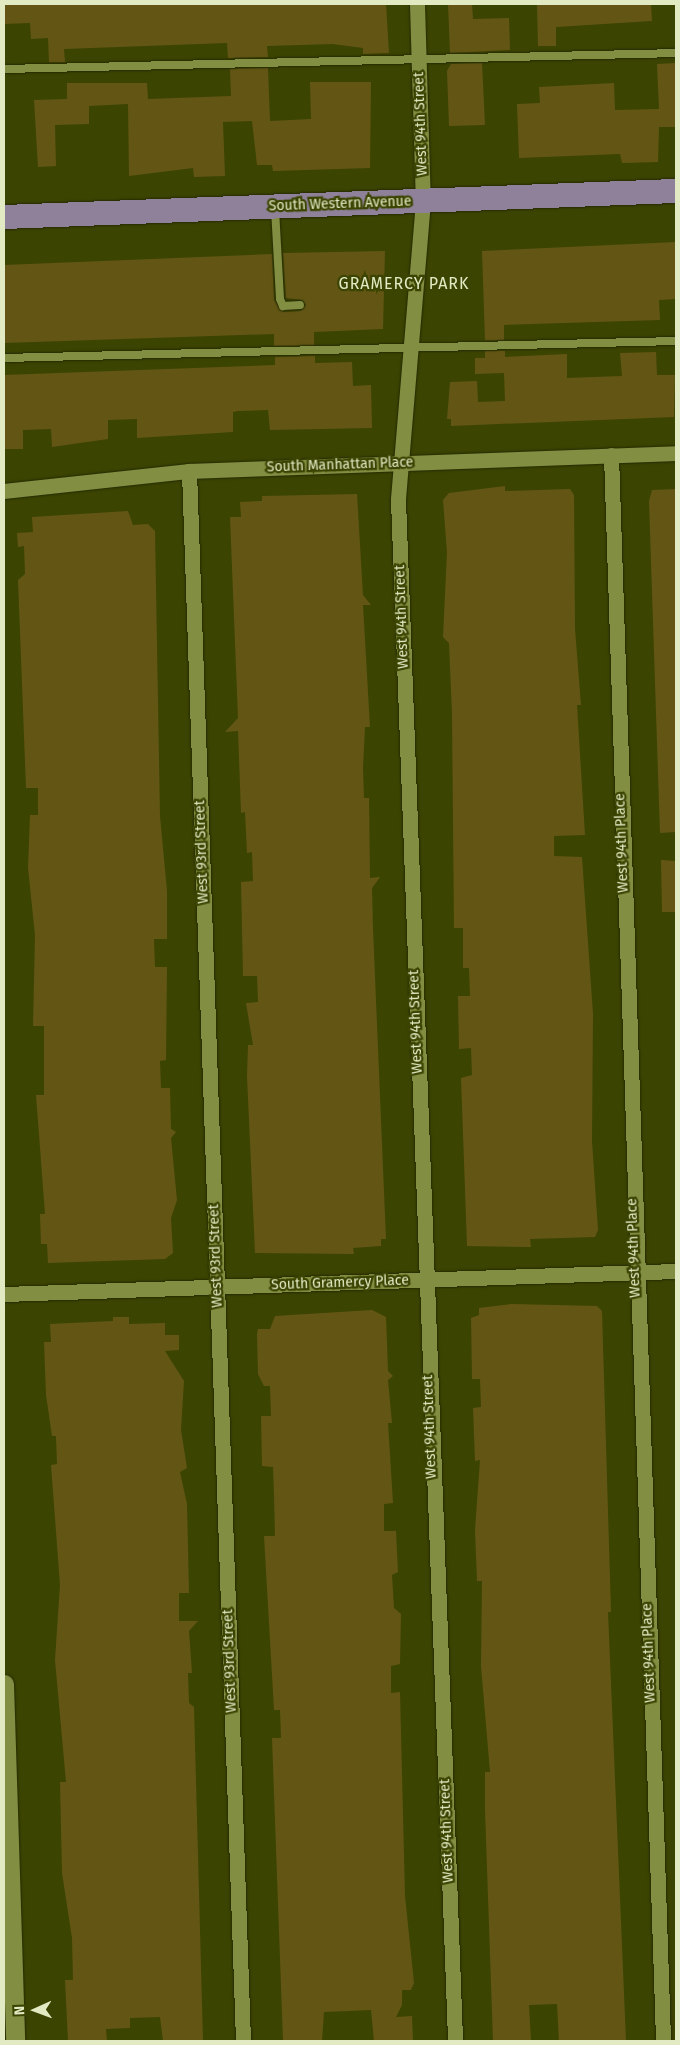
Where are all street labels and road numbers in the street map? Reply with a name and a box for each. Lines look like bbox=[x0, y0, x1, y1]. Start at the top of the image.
street label: West 94th Street bbox=[411, 72, 431, 176]
street label: South Western Avenue bbox=[268, 193, 412, 215]
street label: South Manhattan Place bbox=[266, 454, 414, 476]
street label: West 94th Street bbox=[392, 565, 412, 669]
street label: West 94th Place bbox=[612, 793, 632, 893]
street label: West 93rd Street bbox=[192, 800, 212, 904]
street label: West 94th Street bbox=[406, 970, 426, 1074]
street label: West 94th Place bbox=[624, 1198, 644, 1298]
street label: West 93rd Street bbox=[206, 1204, 226, 1308]
street label: South Gramercy Place bbox=[271, 1272, 409, 1294]
street label: West 94th Street bbox=[420, 1375, 440, 1479]
street label: West 94th Place bbox=[639, 1603, 659, 1703]
street label: West 93rd Street bbox=[220, 1609, 240, 1713]
street label: West 94th Street bbox=[437, 1779, 457, 1883]

